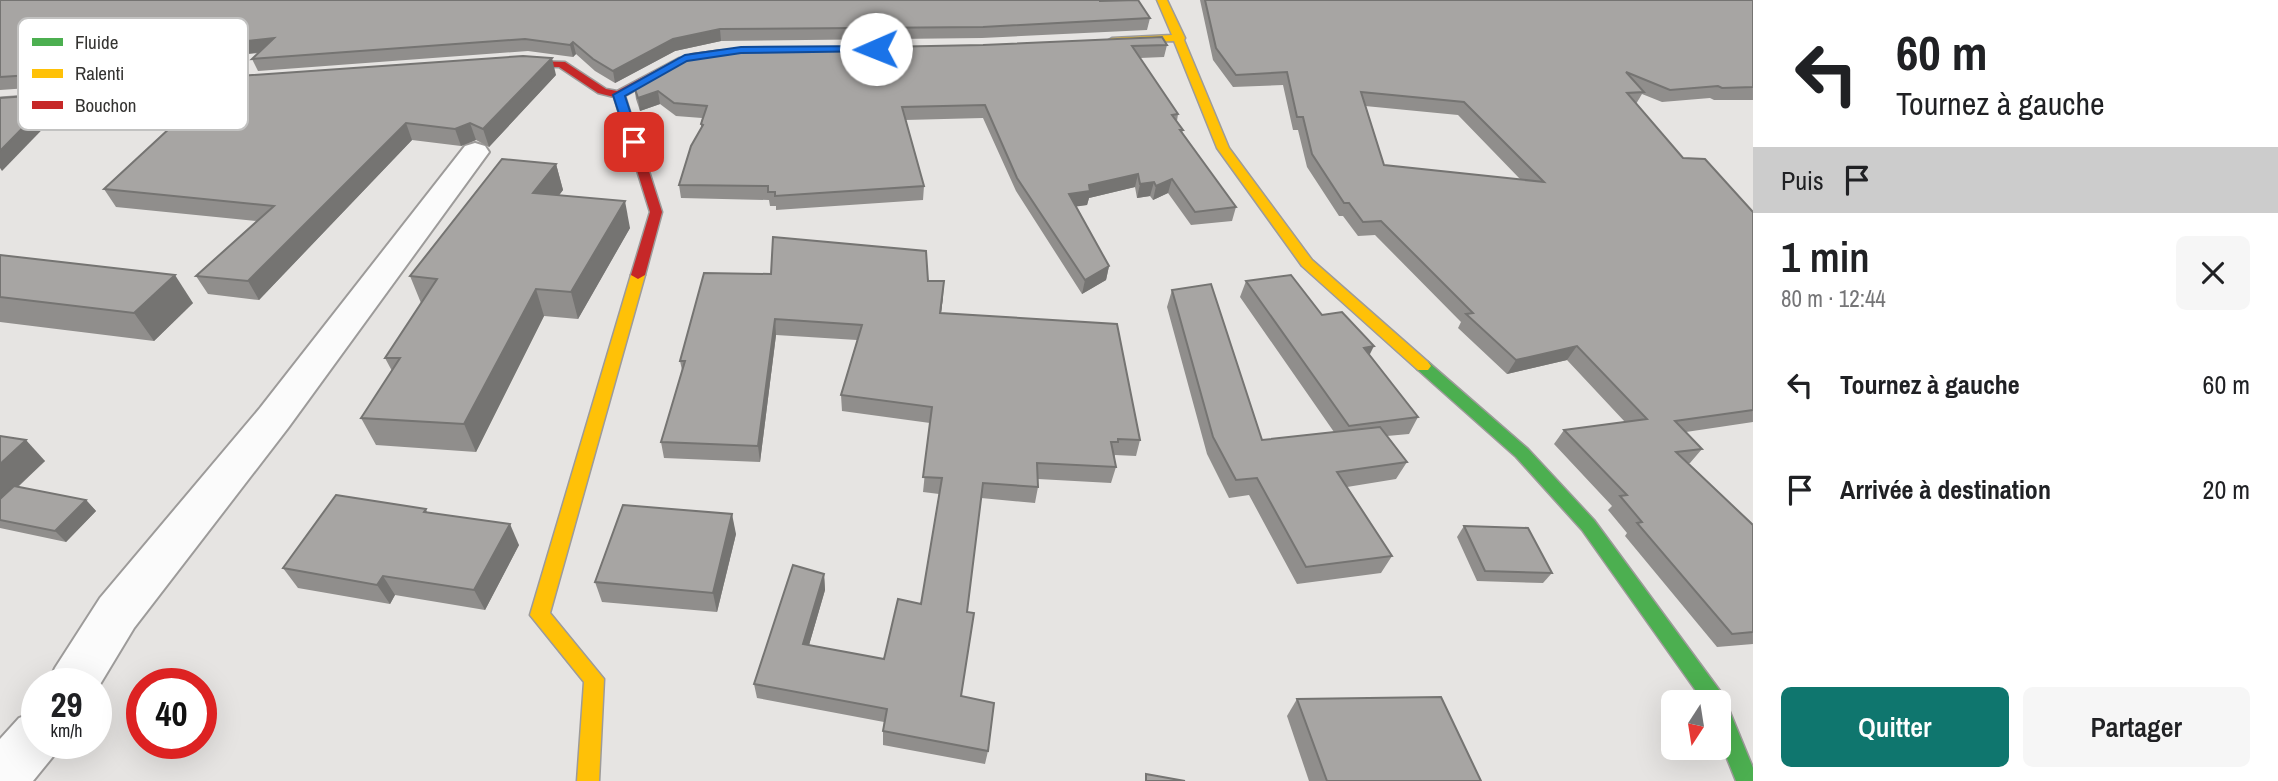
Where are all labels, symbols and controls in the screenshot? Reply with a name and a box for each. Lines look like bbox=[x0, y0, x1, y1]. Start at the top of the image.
position arrow bbox=[839, 12, 913, 86]
legend bbox=[18, 18, 248, 130]
text: 60 m bbox=[1896, 19, 1988, 85]
icon: left bbox=[1781, 28, 1872, 119]
text: Fluide bbox=[75, 29, 118, 55]
text: Ralenti bbox=[75, 60, 124, 86]
text: Tournez à gauche bbox=[1896, 82, 2105, 125]
text: Bouchon bbox=[75, 92, 137, 118]
pin bbox=[604, 112, 664, 172]
icon: arrive bbox=[615, 123, 653, 161]
icon: arrive bbox=[1838, 161, 1876, 199]
text: Puis bbox=[1781, 163, 1824, 198]
text: 1 min bbox=[1781, 229, 1870, 285]
button: close bbox=[2176, 236, 2250, 310]
text: 80 m · 12:44 bbox=[1781, 283, 1886, 314]
icon: left bbox=[1781, 366, 1819, 404]
text: Tournez à gauche bbox=[1840, 367, 2020, 402]
text: 60 m bbox=[2203, 367, 2250, 402]
icon: arrive bbox=[1781, 471, 1819, 509]
text: Arrivée à destination bbox=[1840, 472, 2051, 507]
text: 20 m bbox=[2203, 472, 2250, 507]
speed limit sign: 40 bbox=[126, 668, 217, 759]
text: 29 bbox=[51, 681, 82, 728]
button: Quitter bbox=[1781, 687, 2009, 767]
button: Partager bbox=[2023, 687, 2250, 767]
north arrow bbox=[1661, 690, 1731, 760]
map controls bbox=[1661, 690, 1731, 760]
text: km/h bbox=[51, 718, 83, 743]

